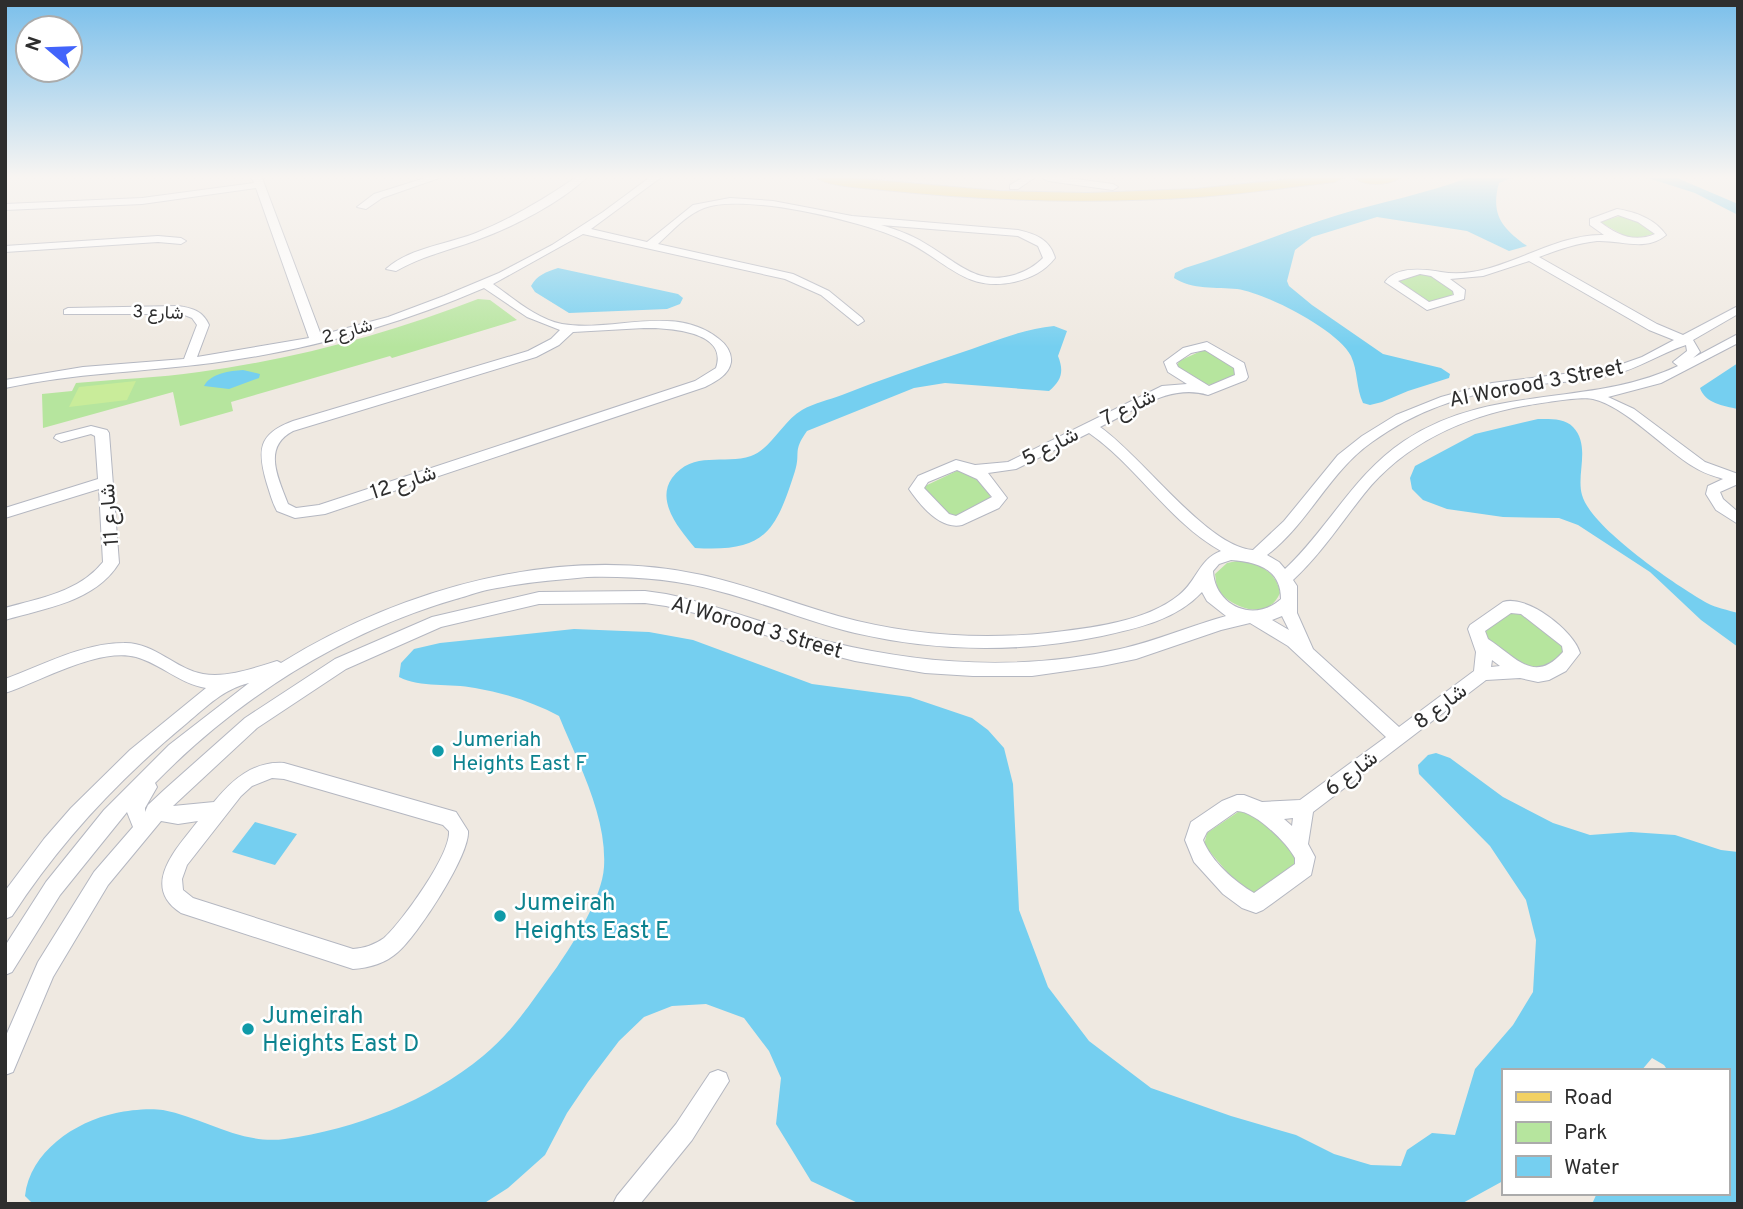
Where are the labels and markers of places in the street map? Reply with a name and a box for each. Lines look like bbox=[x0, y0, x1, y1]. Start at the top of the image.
place label: Jumeriah Heights East F bbox=[452, 727, 587, 778]
marker: Jumeriah Heights East F bbox=[430, 743, 446, 759]
place label: Jumeirah Heights East E bbox=[514, 889, 669, 947]
marker: Jumeirah Heights East E bbox=[492, 908, 508, 924]
place label: Jumeirah Heights East D bbox=[262, 1002, 419, 1060]
marker: Jumeirah Heights East D bbox=[240, 1021, 256, 1037]

